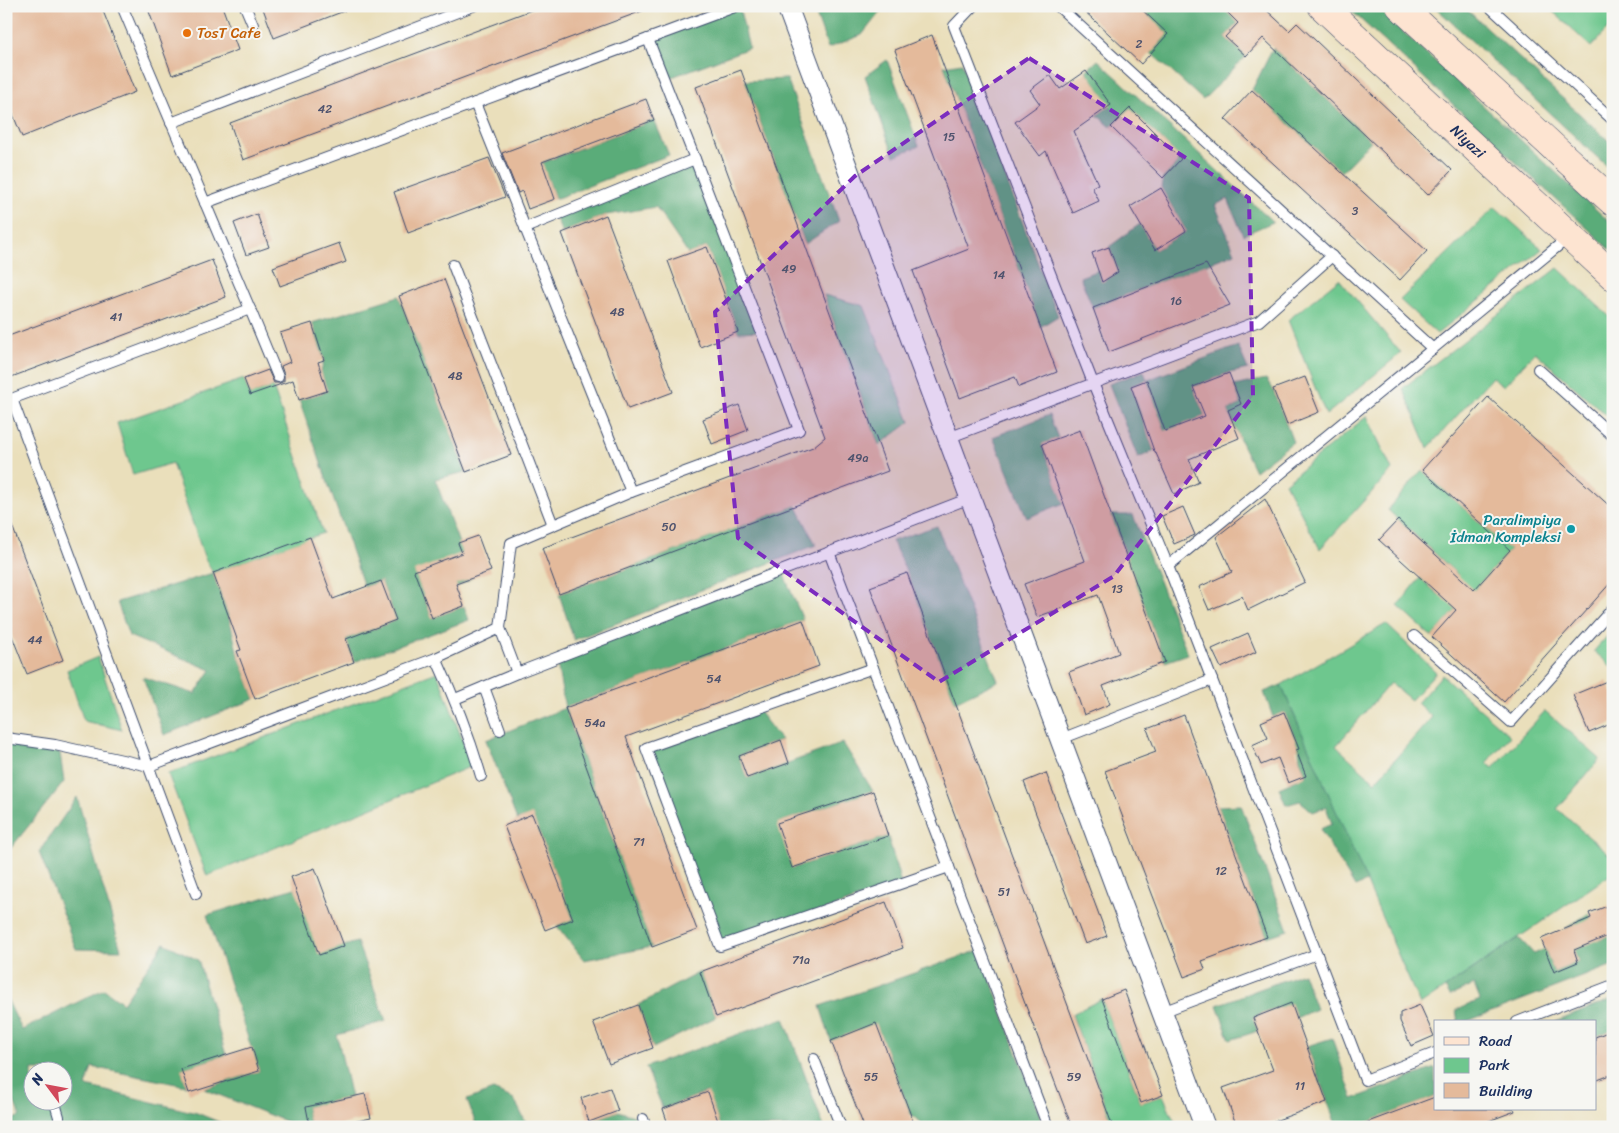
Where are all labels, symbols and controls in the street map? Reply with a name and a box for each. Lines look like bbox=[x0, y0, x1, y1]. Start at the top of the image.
place label: TosT Cafe bbox=[197, 20, 261, 46]
marker: TosT Cafe bbox=[181, 27, 193, 39]
house number: 2 bbox=[1136, 33, 1143, 55]
house number: 42 bbox=[318, 98, 332, 120]
street label: Niyazi bbox=[1444, 118, 1492, 165]
house number: 15 bbox=[943, 126, 955, 148]
house number: 3 bbox=[1352, 200, 1359, 222]
house number: 49 bbox=[782, 258, 796, 280]
house number: 14 bbox=[993, 264, 1006, 286]
house number: 16 bbox=[1170, 290, 1182, 312]
house number: 48 bbox=[610, 301, 624, 323]
house number: 41 bbox=[110, 306, 122, 328]
house number: 48 bbox=[448, 365, 462, 387]
house number: 49a bbox=[848, 447, 868, 469]
place label: Paralimpiya İdman Kompleksi bbox=[1449, 507, 1562, 550]
house number: 50 bbox=[662, 516, 677, 538]
marker: Paralimpiya İdman Kompleksi bbox=[1565, 523, 1577, 535]
house number: 13 bbox=[1111, 578, 1123, 600]
house number: 44 bbox=[27, 629, 43, 651]
house number: 54 bbox=[707, 668, 722, 690]
house number: 54a bbox=[585, 712, 605, 734]
house number: 71 bbox=[633, 831, 645, 853]
house number: 12 bbox=[1215, 860, 1227, 882]
house number: 51 bbox=[998, 881, 1010, 903]
house number: 71a bbox=[792, 949, 810, 971]
legend bbox=[1434, 1020, 1596, 1110]
text: Road bbox=[1479, 1028, 1512, 1054]
text: Park bbox=[1479, 1052, 1510, 1078]
north arrow bbox=[22, 1060, 72, 1110]
house number: 55 bbox=[864, 1066, 878, 1088]
house number: 59 bbox=[1067, 1066, 1081, 1088]
text: N bbox=[24, 1068, 51, 1091]
house number: 11 bbox=[1295, 1075, 1305, 1097]
text: Building bbox=[1479, 1078, 1533, 1104]

